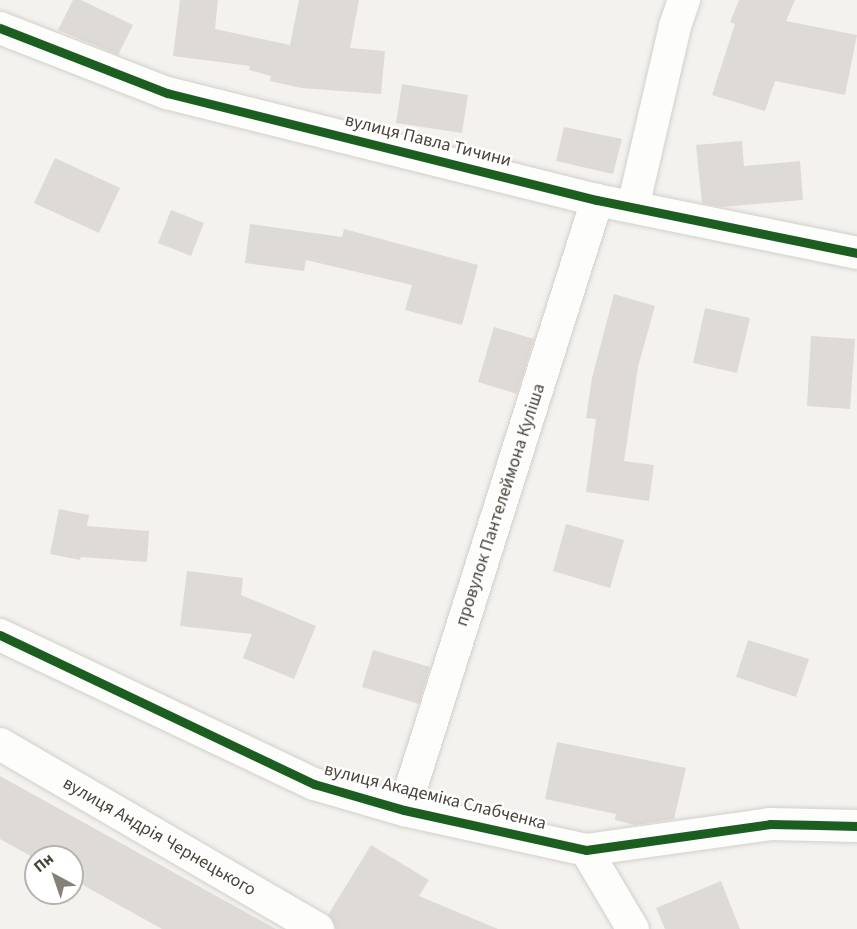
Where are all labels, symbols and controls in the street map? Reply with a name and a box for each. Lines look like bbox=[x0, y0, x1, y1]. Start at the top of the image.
street label: вулиця Павла Тичини bbox=[343, 110, 513, 172]
street label: провулок Пантелеймона Куліша bbox=[451, 381, 551, 629]
street label: вулиця Академіка Слабченка bbox=[322, 759, 548, 835]
street label: вулиця Андрія Чернецького bbox=[59, 773, 259, 901]
north arrow bbox=[24, 845, 84, 905]
text: Пн bbox=[29, 848, 58, 878]

